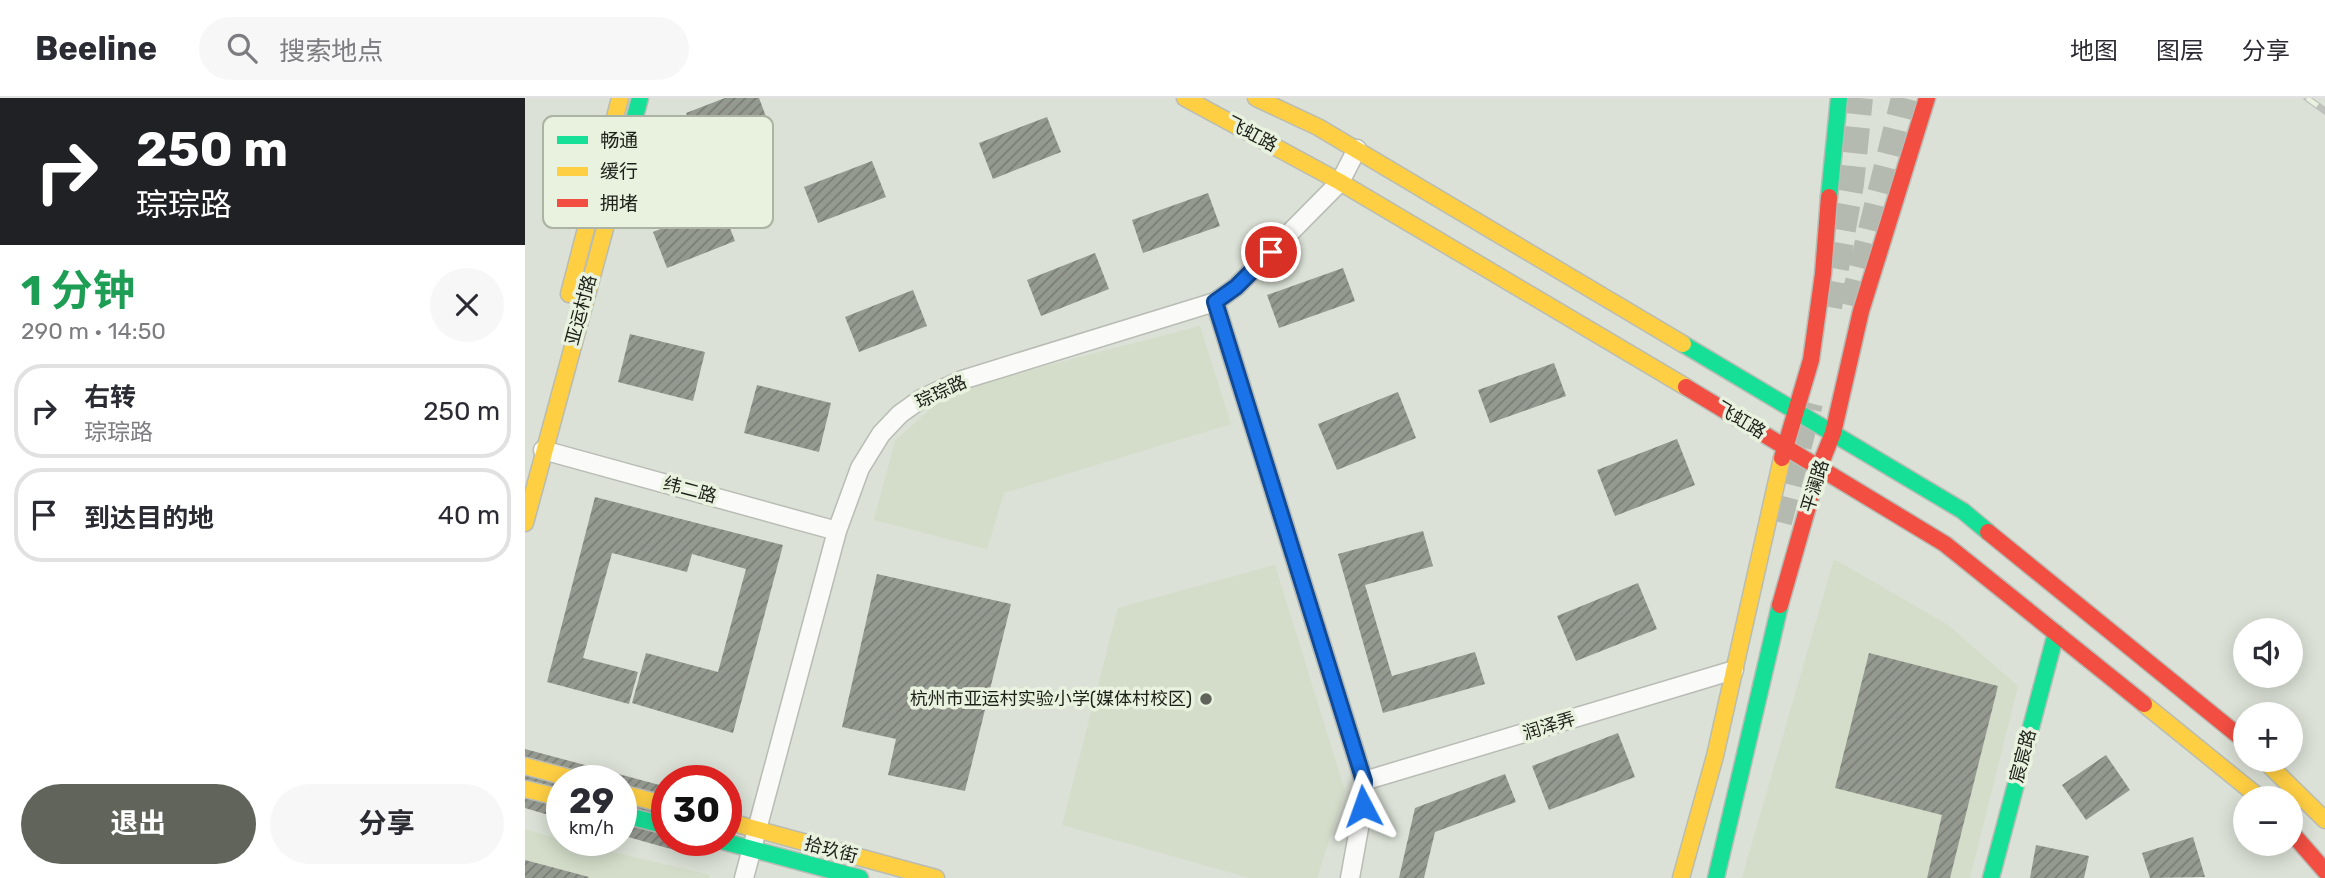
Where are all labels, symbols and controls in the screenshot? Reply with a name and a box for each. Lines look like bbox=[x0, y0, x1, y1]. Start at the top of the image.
search box bbox=[199, 17, 689, 80]
text: Beeline bbox=[35, 29, 157, 68]
icon: search bbox=[223, 29, 261, 67]
text: 搜索地点 bbox=[279, 36, 383, 67]
text: 地图 bbox=[2070, 37, 2118, 65]
text: 图层 bbox=[2156, 37, 2204, 65]
text: 分享 bbox=[2242, 37, 2290, 65]
street label: 飞虹路 bbox=[1223, 112, 1281, 156]
legend bbox=[543, 116, 773, 228]
text: 250 m bbox=[136, 120, 288, 178]
icon: right bbox=[21, 126, 112, 217]
text: 畅通 bbox=[600, 129, 638, 152]
text: 缓行 bbox=[600, 160, 638, 183]
text: 琮琮路 bbox=[136, 186, 232, 224]
text: 拥堵 bbox=[600, 192, 638, 215]
pin bbox=[1241, 222, 1301, 282]
icon: arrive bbox=[1252, 233, 1290, 271]
text: 1 分钟 bbox=[21, 266, 135, 316]
button: close bbox=[430, 268, 504, 342]
street label: 亚运村路 bbox=[561, 272, 601, 348]
text: 290 m · 14:50 bbox=[21, 317, 166, 345]
street label: 琮琮路 bbox=[912, 371, 970, 413]
text: 右转 bbox=[84, 382, 136, 413]
icon: right bbox=[25, 392, 63, 430]
text: 250 m bbox=[423, 396, 500, 427]
street label: 飞虹路 bbox=[1712, 397, 1770, 443]
text: 琮琮路 bbox=[84, 418, 153, 446]
street label: 平澜路 bbox=[1797, 457, 1833, 515]
street label: 纬二路 bbox=[661, 472, 719, 508]
icon: arrive bbox=[25, 496, 63, 534]
text: 40 m bbox=[438, 500, 500, 531]
text: 到达目的地 bbox=[84, 503, 214, 534]
map controls bbox=[2233, 618, 2303, 856]
button: sound bbox=[2233, 618, 2303, 688]
place label: 杭州市亚运村实验小学(媒体村校区) bbox=[910, 688, 1192, 710]
marker: 杭州市亚运村实验小学(媒体村校区) bbox=[1198, 691, 1214, 707]
button: + bbox=[2233, 702, 2303, 772]
street label: 润泽弄 bbox=[1520, 708, 1578, 744]
street label: 宸宸路 bbox=[2005, 727, 2041, 785]
speed limit sign: 30 bbox=[651, 765, 742, 856]
position arrow bbox=[1326, 769, 1400, 843]
text: 29 bbox=[569, 780, 614, 822]
button: 退出 bbox=[21, 784, 256, 864]
button: 分享 bbox=[270, 784, 504, 864]
button: − bbox=[2233, 786, 2303, 856]
text: km/h bbox=[569, 817, 614, 839]
street label: 拾玖街 bbox=[802, 832, 860, 868]

